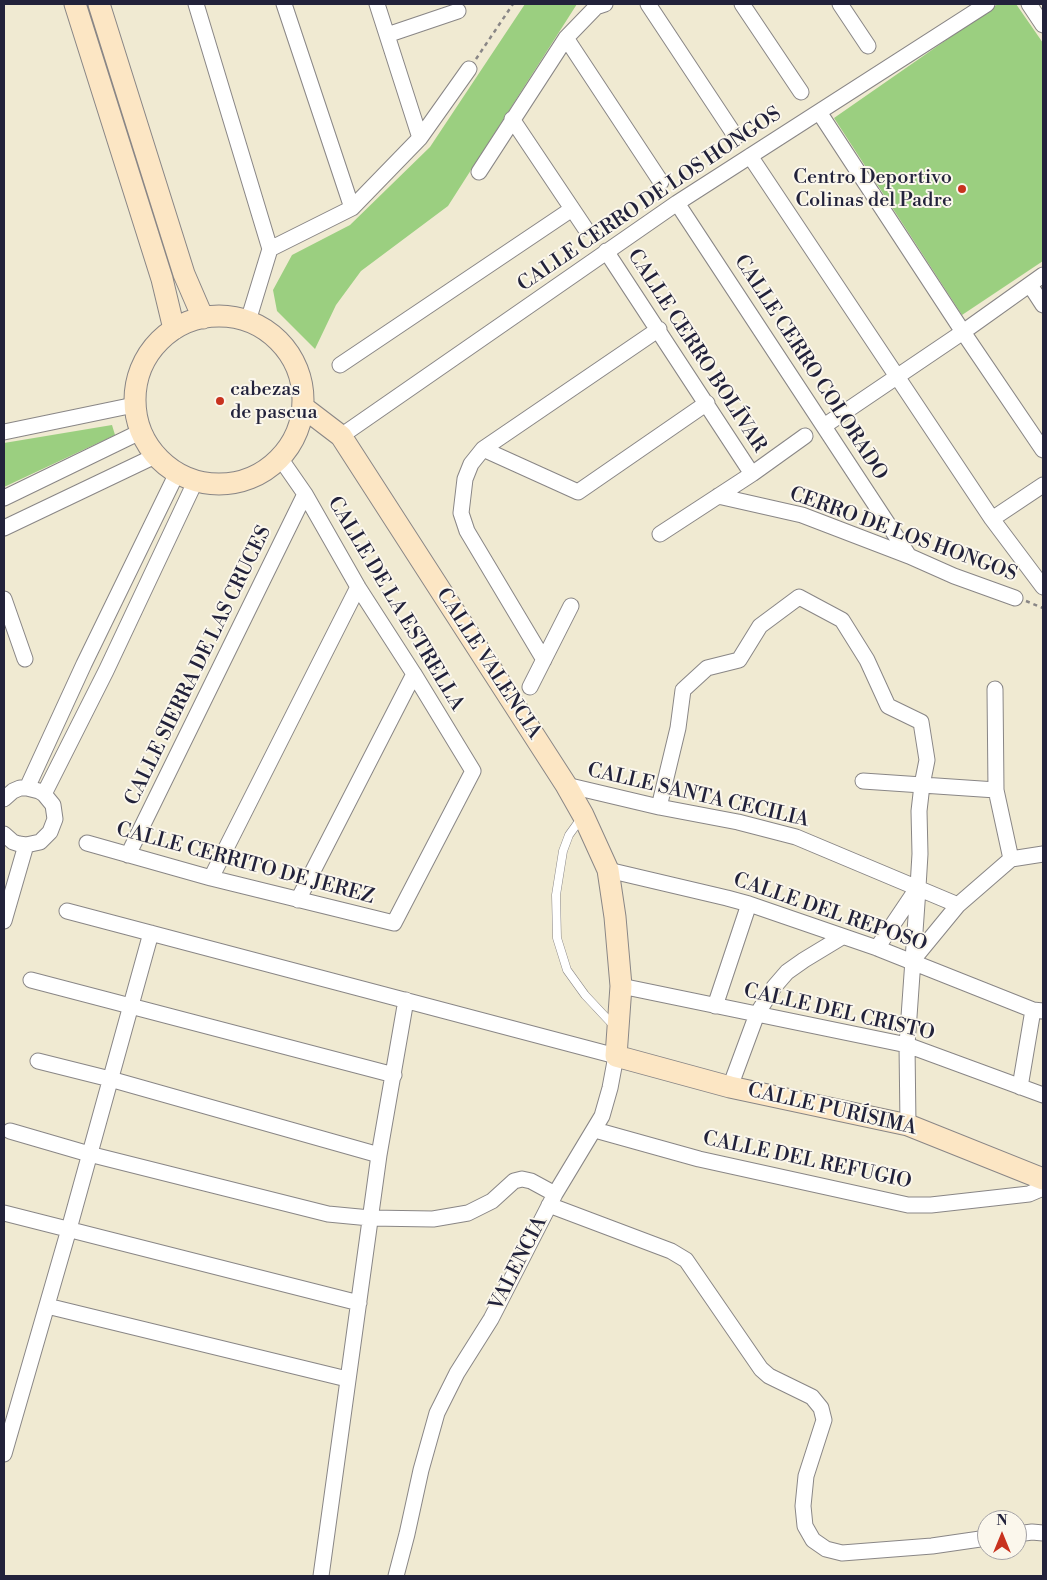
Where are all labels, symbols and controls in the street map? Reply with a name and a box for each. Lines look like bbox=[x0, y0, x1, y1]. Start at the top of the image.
street label: CALLE CERRO DE LOS HONGOS bbox=[514, 103, 786, 297]
place label: Centro Deportivo Colinas del Padre bbox=[793, 166, 952, 213]
marker: Centro Deportivo Colinas del Padre bbox=[956, 183, 968, 195]
street label: CALLE CERRO BOLÍVAR bbox=[621, 245, 771, 457]
street label: CALLE CERRO COLORADO bbox=[728, 251, 892, 485]
place label: cabezas de pascua bbox=[230, 378, 318, 425]
marker: cabezas de pascua bbox=[214, 395, 226, 407]
street label: CERRO DE LOS HONGOS bbox=[786, 483, 1020, 587]
street label: CALLE DE LA ESTRELLA bbox=[321, 493, 469, 715]
street label: CALLE SIERRA DE LAS CRUCES bbox=[121, 522, 277, 810]
street label: CALLE VALENCIA bbox=[430, 584, 546, 744]
street label: CALLE SANTA CECILIA bbox=[585, 759, 811, 833]
street label: CALLE CERRITO DE JEREZ bbox=[113, 818, 377, 910]
street label: CALLE DEL REPOSO bbox=[730, 869, 930, 957]
street label: CALLE DEL CRISTO bbox=[741, 979, 937, 1047]
street label: CALLE PURÍSIMA bbox=[745, 1079, 919, 1141]
street label: CALLE DEL REFUGIO bbox=[700, 1127, 914, 1195]
street label: VALENCIA bbox=[485, 1213, 553, 1315]
north arrow bbox=[977, 1510, 1027, 1560]
text: N bbox=[996, 1512, 1008, 1530]

